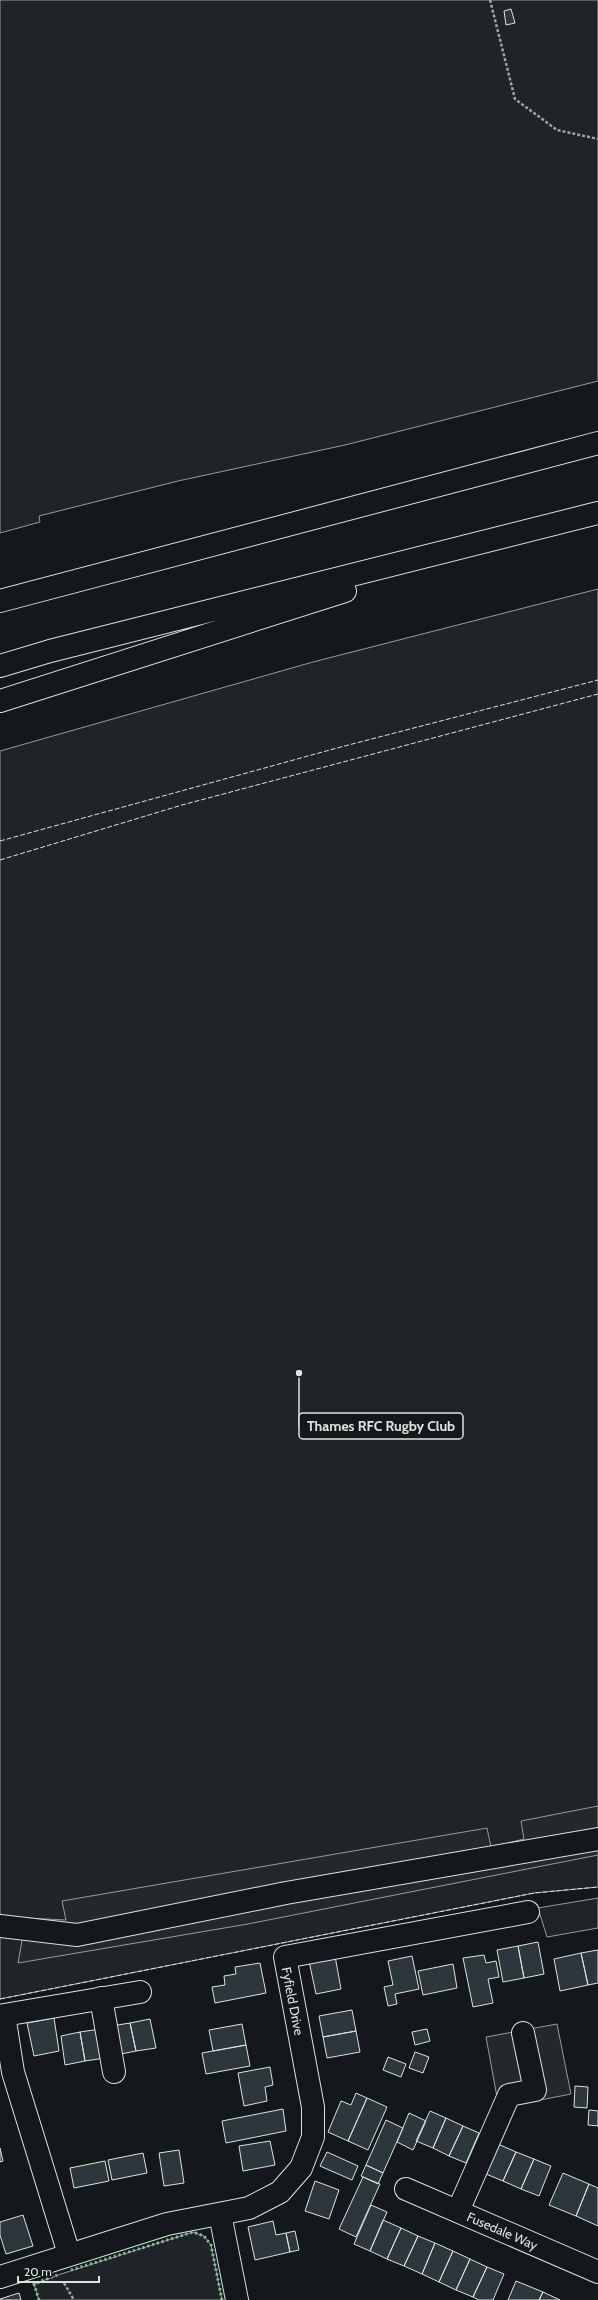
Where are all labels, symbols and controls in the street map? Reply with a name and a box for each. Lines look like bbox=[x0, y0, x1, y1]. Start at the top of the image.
callout: Thames RFC Rugby Club bbox=[299, 1413, 463, 1439]
text: Thames RFC Rugby Club bbox=[307, 1417, 455, 1435]
street label: Fyfield Drive bbox=[279, 1965, 308, 2037]
street label: Fusedale Way bbox=[465, 2208, 541, 2253]
scale bar bbox=[18, 2258, 99, 2284]
text: 20 m bbox=[24, 2264, 52, 2279]

